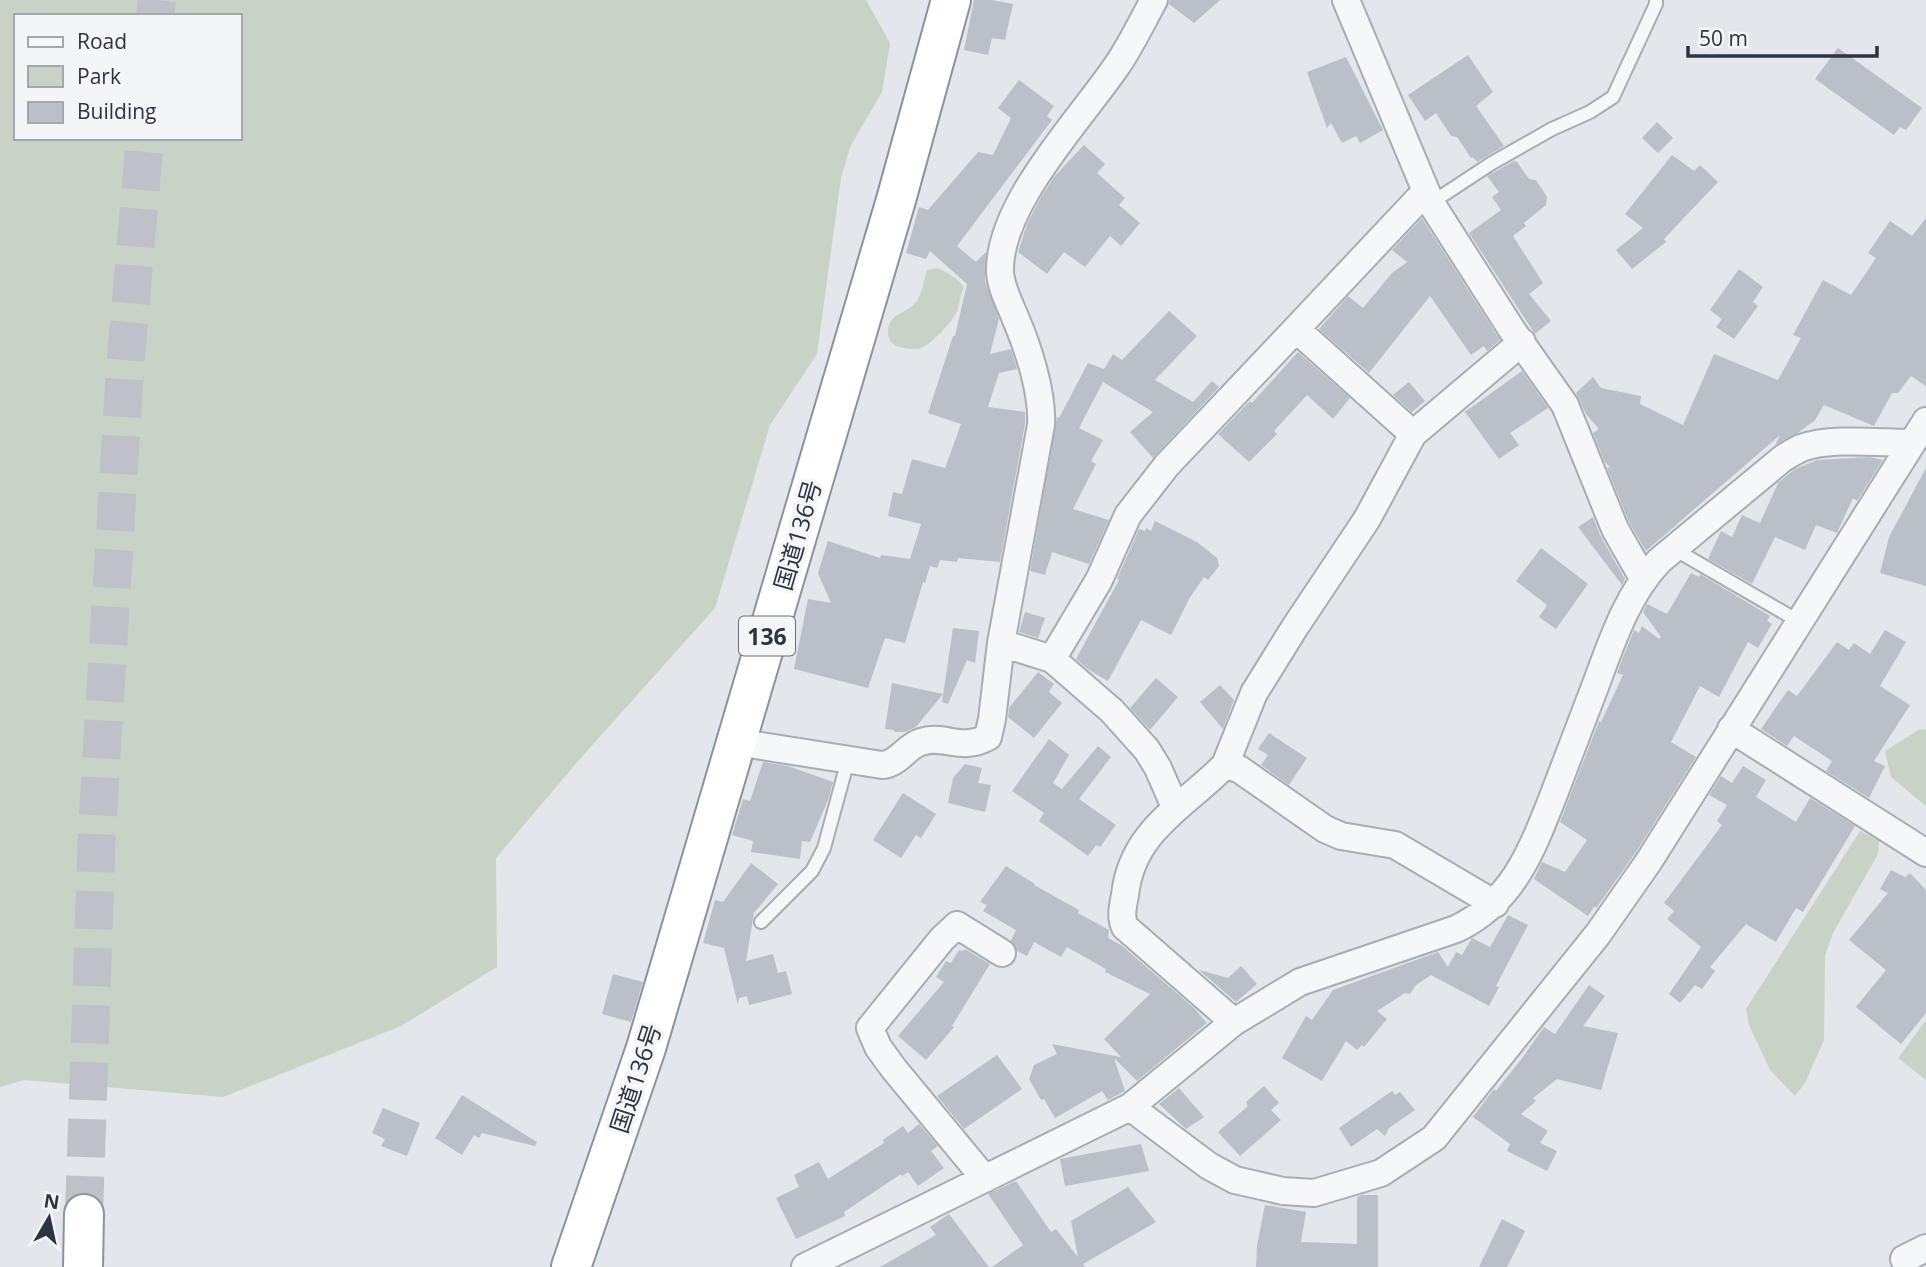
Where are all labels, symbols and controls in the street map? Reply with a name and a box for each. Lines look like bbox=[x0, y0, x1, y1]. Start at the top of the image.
legend bbox=[14, 14, 242, 140]
scale bar bbox=[1688, 14, 1877, 58]
text: 50 m bbox=[1699, 24, 1748, 52]
text: Road bbox=[77, 27, 127, 55]
text: Park bbox=[77, 62, 121, 90]
text: Building bbox=[77, 97, 156, 125]
street label: 国道136号 bbox=[766, 476, 828, 594]
road number: 136 bbox=[739, 616, 795, 656]
street label: 国道136号 bbox=[602, 1019, 668, 1137]
north arrow bbox=[14, 1183, 84, 1253]
text: N bbox=[42, 1187, 61, 1215]

